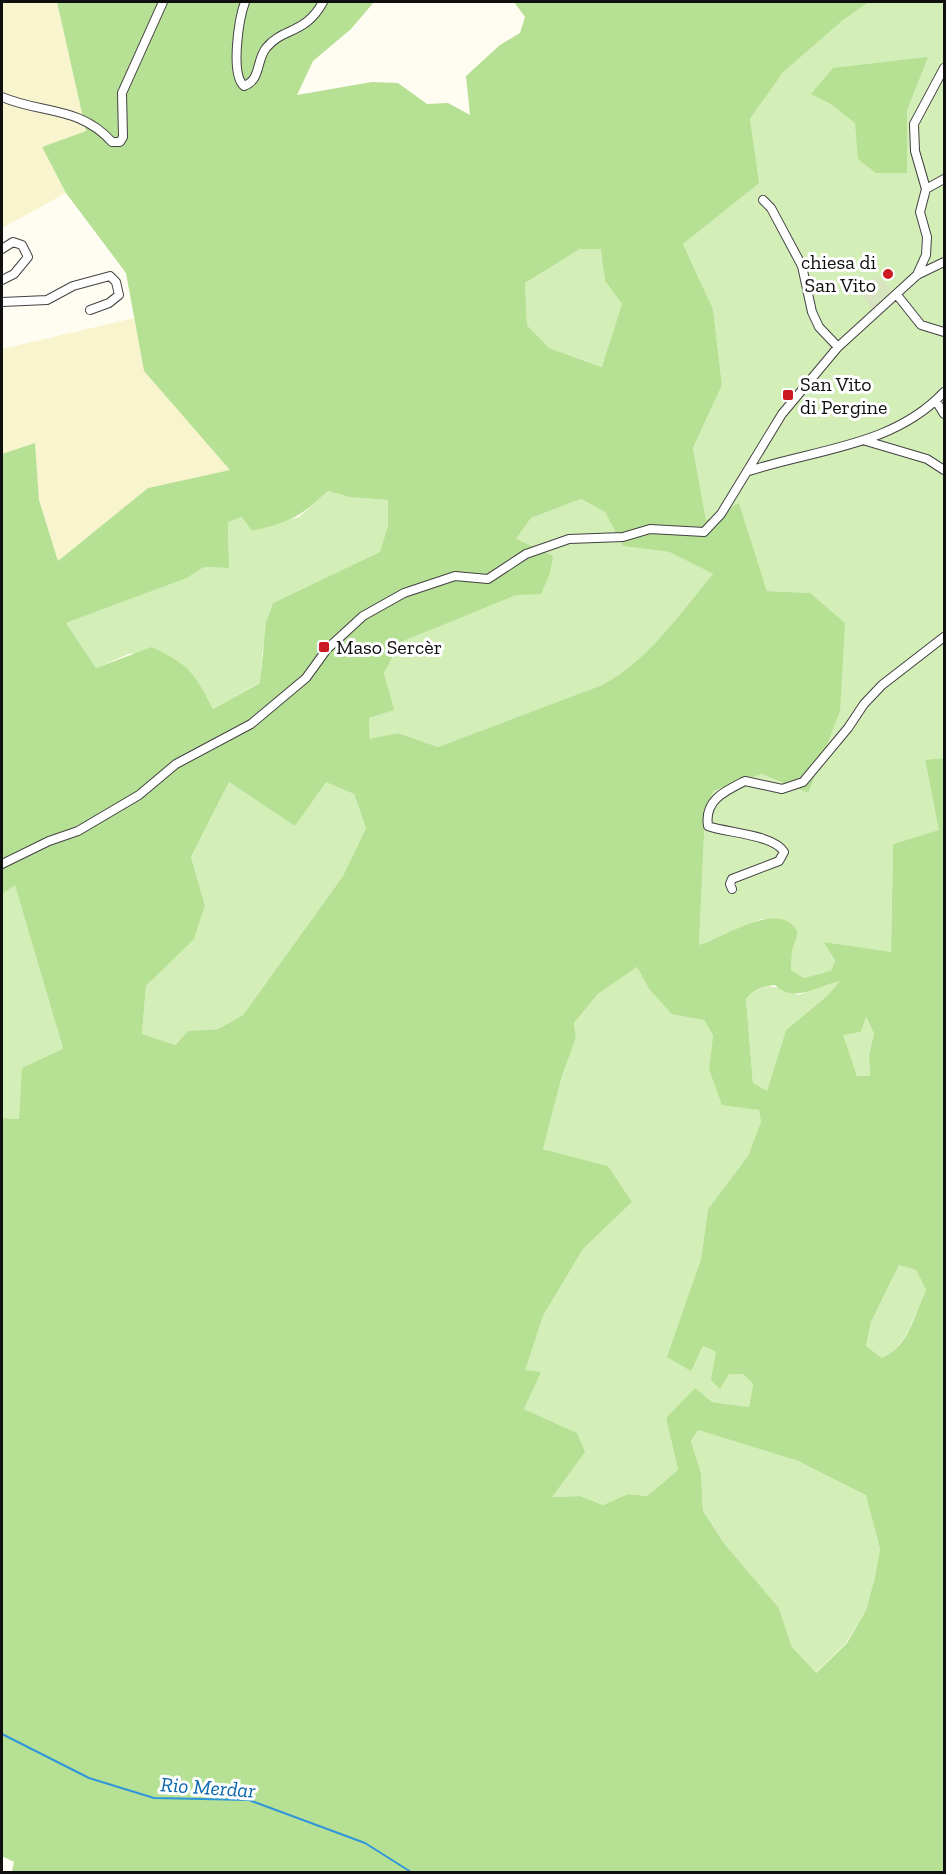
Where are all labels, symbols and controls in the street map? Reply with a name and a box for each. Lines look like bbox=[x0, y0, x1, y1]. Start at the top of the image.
place label: chiesa di San Vito bbox=[801, 250, 876, 297]
marker: chiesa di San Vito bbox=[881, 267, 895, 281]
place label: San Vito di Pergine bbox=[800, 372, 887, 419]
marker: San Vito di Pergine bbox=[781, 388, 795, 402]
place label: Maso Sercèr bbox=[336, 635, 442, 659]
marker: Maso Sercèr bbox=[317, 640, 331, 654]
water label: Rio Merdar bbox=[160, 1771, 257, 1803]

